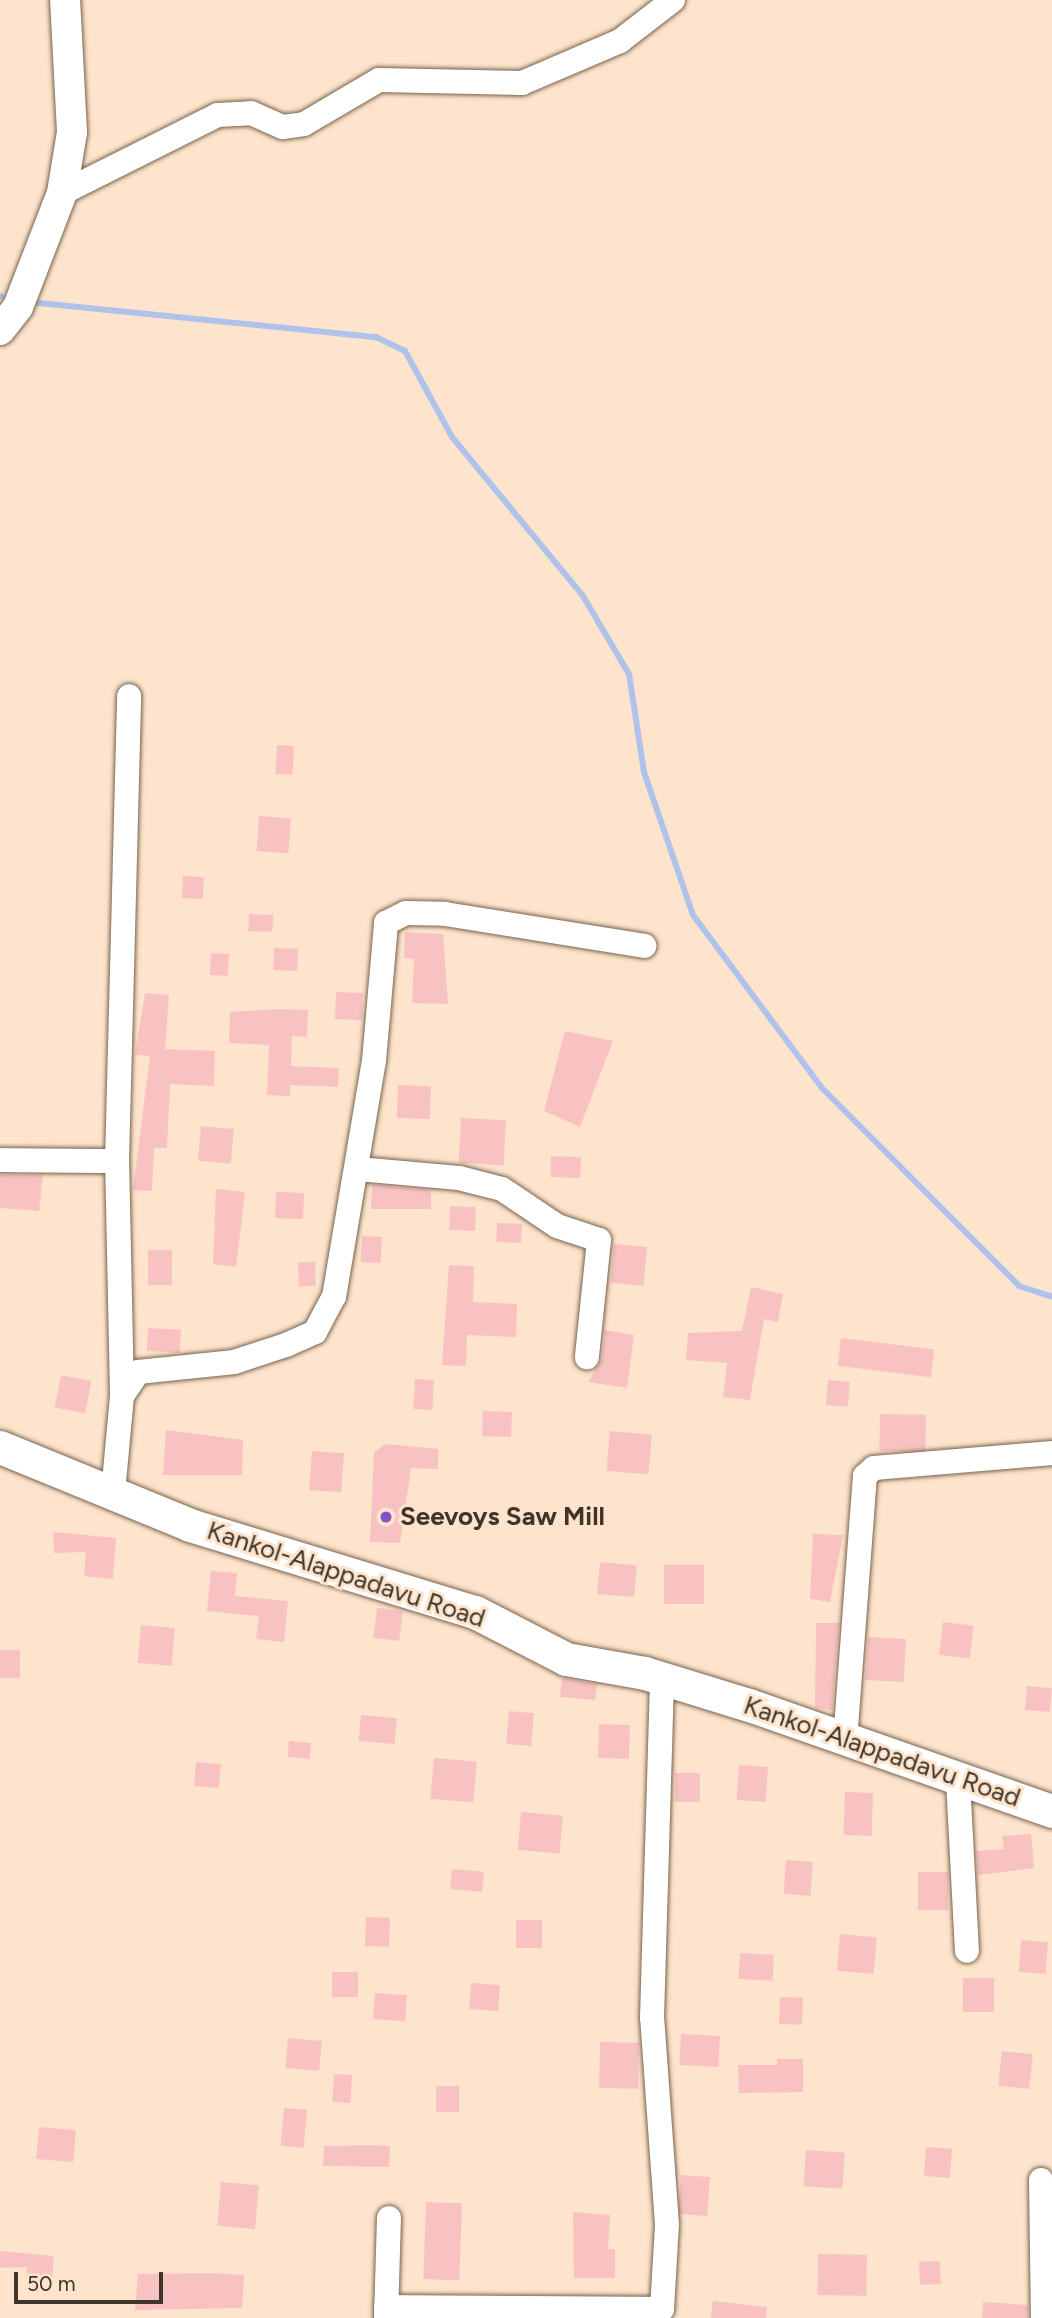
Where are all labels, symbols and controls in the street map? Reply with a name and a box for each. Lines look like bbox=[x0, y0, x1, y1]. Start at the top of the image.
place label: Seevoys Saw Mill bbox=[400, 1501, 605, 1533]
marker: Seevoys Saw Mill bbox=[378, 1509, 394, 1525]
street label: Kankol-Alappadavu Road bbox=[203, 1515, 489, 1635]
street label: Kankol-Alappadavu Road bbox=[740, 1690, 1024, 1814]
scale bar bbox=[18, 2258, 166, 2302]
text: 50 m bbox=[27, 2271, 76, 2296]

